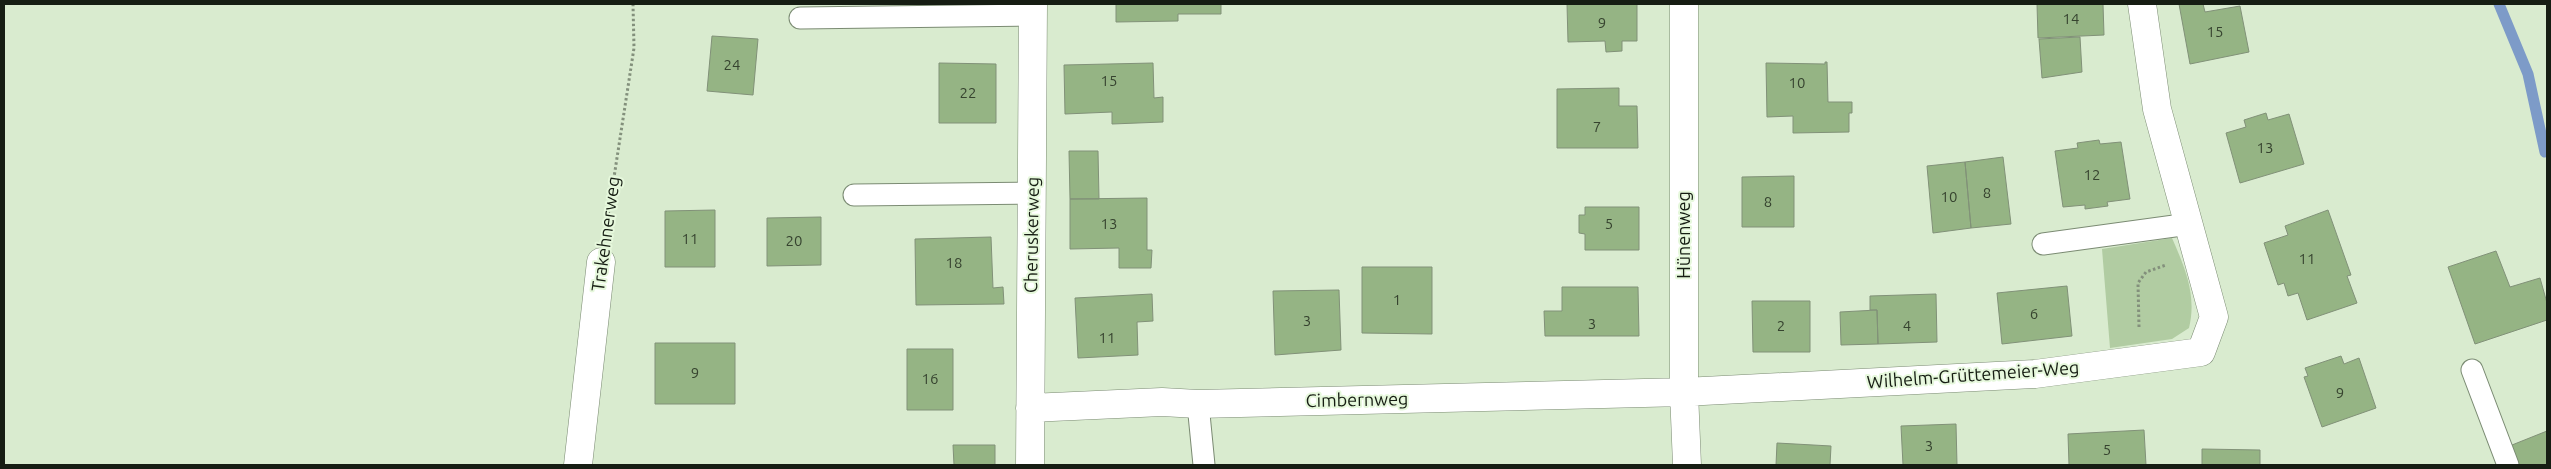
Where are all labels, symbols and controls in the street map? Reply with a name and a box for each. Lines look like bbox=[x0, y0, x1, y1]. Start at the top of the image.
house number: 14 bbox=[2063, 10, 2079, 27]
house number: 9 bbox=[1598, 14, 1606, 31]
house number: 15 bbox=[2207, 23, 2223, 40]
house number: 24 bbox=[724, 56, 740, 73]
house number: 15 bbox=[1101, 72, 1117, 89]
house number: 10 bbox=[1789, 74, 1805, 91]
house number: 22 bbox=[960, 84, 976, 101]
house number: 7 bbox=[1593, 118, 1601, 135]
house number: 13 bbox=[2257, 139, 2273, 156]
house number: 12 bbox=[2084, 166, 2100, 183]
street label: Trakehnerweg bbox=[587, 175, 623, 293]
street label: Cheruskerweg bbox=[1020, 177, 1042, 293]
house number: 8 bbox=[1983, 184, 1991, 201]
house number: 10 bbox=[1941, 188, 1957, 205]
street label: Hünenweg bbox=[1673, 191, 1693, 279]
house number: 8 bbox=[1764, 193, 1772, 210]
house number: 13 bbox=[1101, 215, 1117, 232]
house number: 5 bbox=[1605, 215, 1613, 232]
house number: 11 bbox=[682, 230, 698, 247]
house number: 20 bbox=[786, 232, 802, 249]
house number: 11 bbox=[2299, 250, 2315, 267]
house number: 18 bbox=[946, 254, 962, 271]
house number: 1 bbox=[1393, 291, 1401, 308]
house number: 6 bbox=[2030, 305, 2038, 322]
house number: 3 bbox=[1303, 312, 1311, 329]
house number: 3 bbox=[1588, 315, 1596, 332]
house number: 2 bbox=[1777, 317, 1785, 334]
house number: 4 bbox=[1903, 317, 1911, 334]
house number: 11 bbox=[1099, 329, 1115, 346]
street label: Wilhelm-Grüttemeier-Weg bbox=[1866, 357, 2080, 391]
house number: 9 bbox=[691, 364, 699, 381]
house number: 16 bbox=[922, 370, 938, 387]
house number: 9 bbox=[2336, 384, 2344, 401]
street label: Cimbernweg bbox=[1305, 388, 1409, 410]
house number: 3 bbox=[1925, 437, 1933, 454]
house number: 5 bbox=[2103, 441, 2111, 458]

